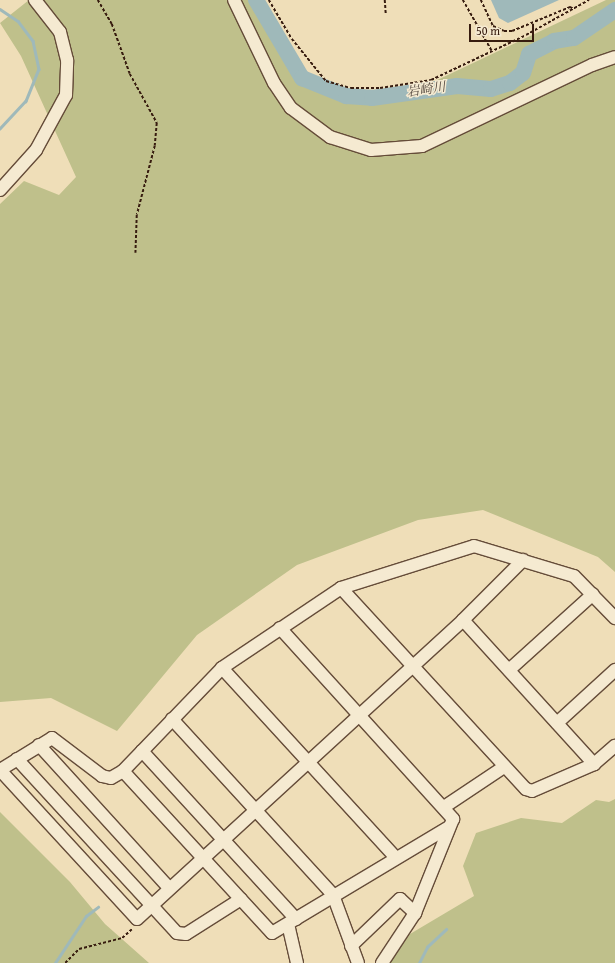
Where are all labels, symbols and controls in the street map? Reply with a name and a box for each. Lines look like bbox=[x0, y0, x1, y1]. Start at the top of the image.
scale bar bbox=[471, 16, 536, 42]
text: 50 m bbox=[476, 22, 500, 39]
water label: 岩崎川 bbox=[406, 80, 446, 100]

